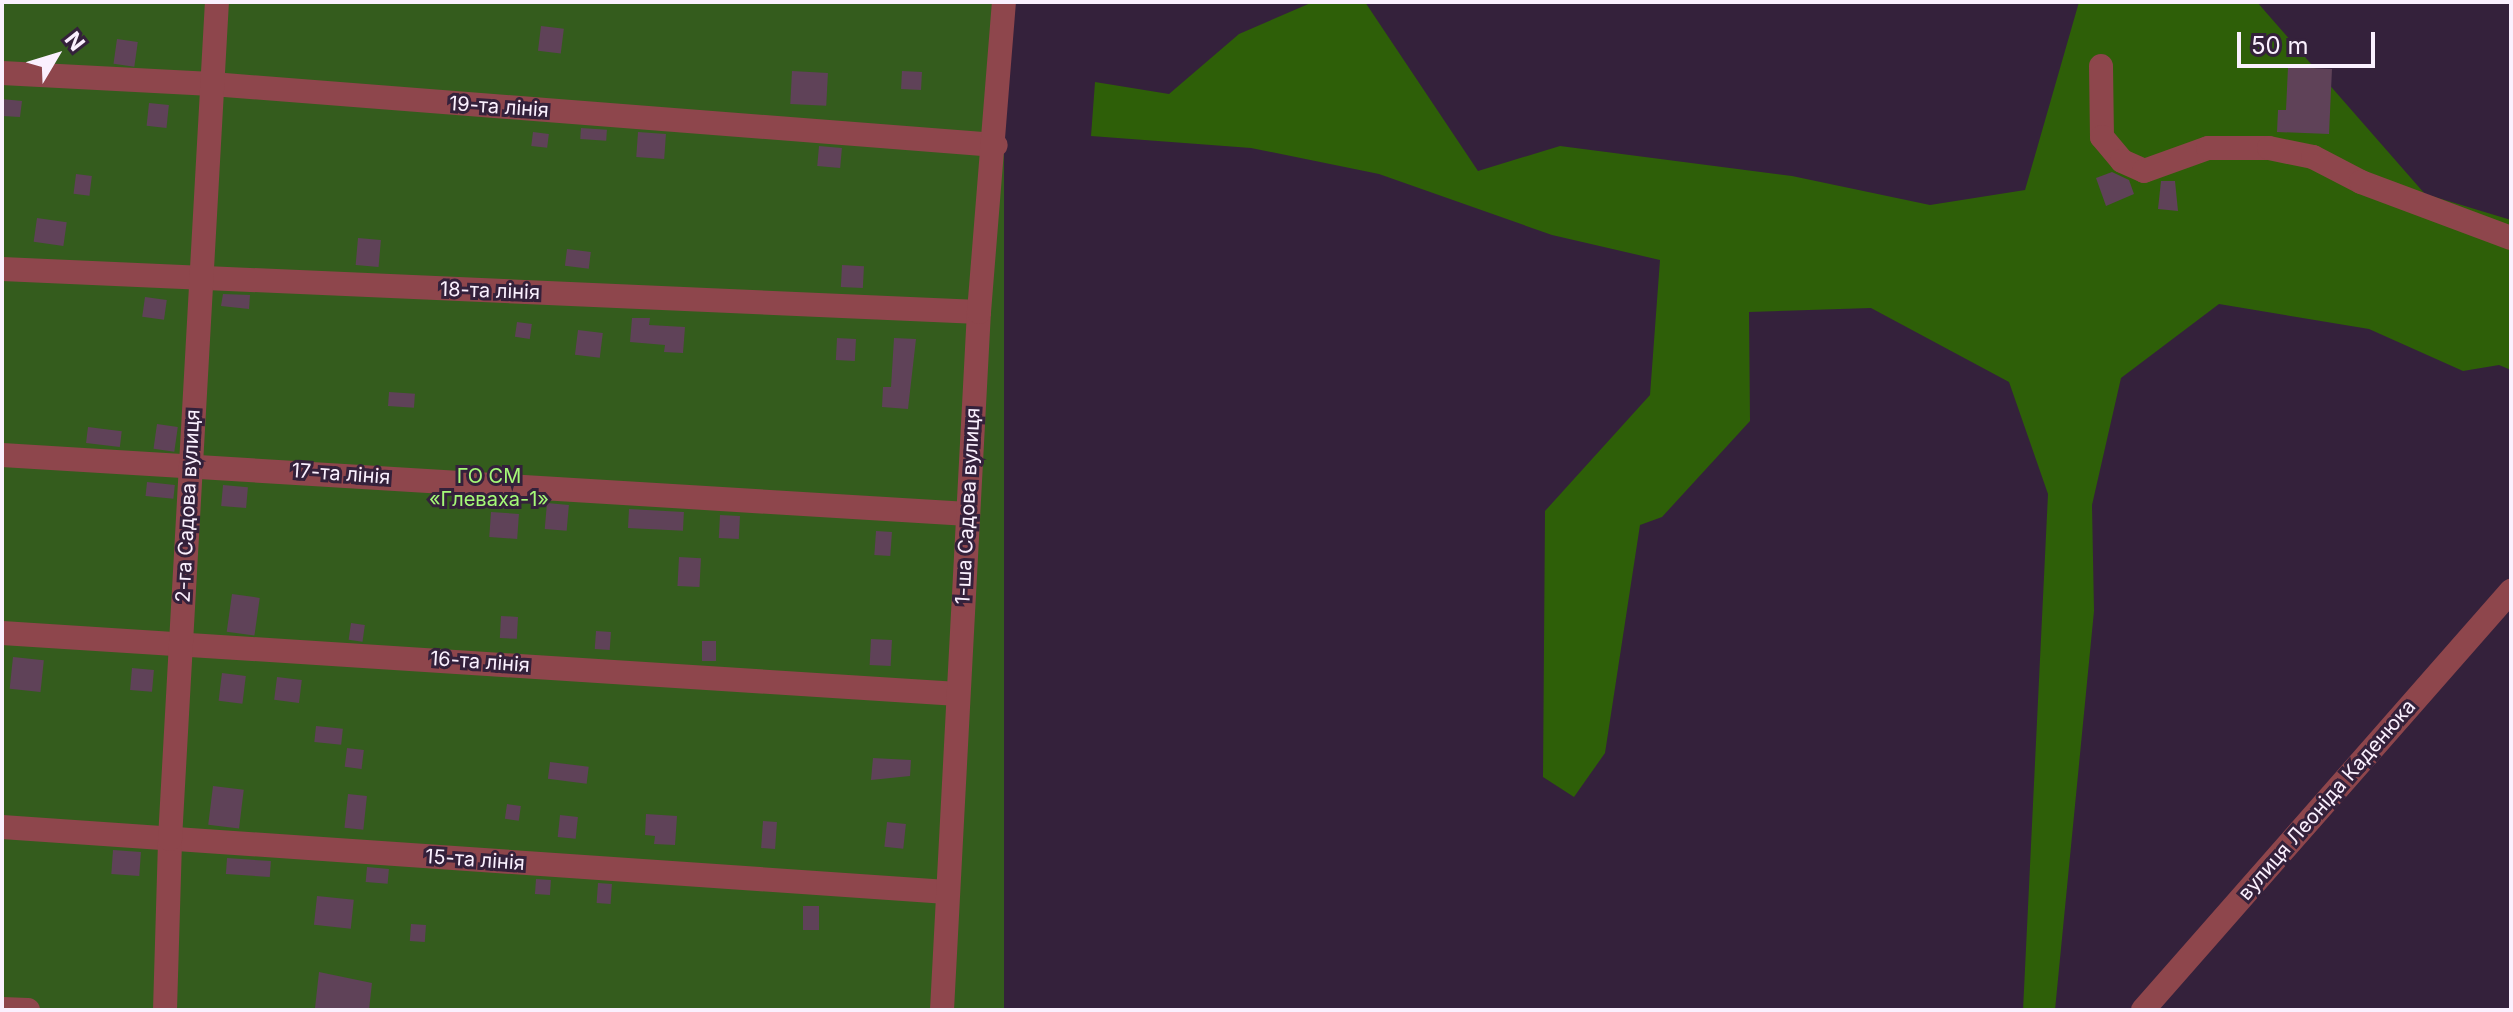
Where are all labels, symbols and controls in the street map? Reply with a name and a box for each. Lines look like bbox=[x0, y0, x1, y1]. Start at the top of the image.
north arrow bbox=[16, 16, 96, 96]
scale bar bbox=[2241, 16, 2379, 66]
text: N bbox=[60, 27, 90, 56]
text: 50 m bbox=[2251, 31, 2309, 60]
street label: 19-та лінія bbox=[448, 92, 550, 122]
street label: 18-та лінія bbox=[440, 277, 540, 305]
street label: 1-ша Садова вулиця bbox=[951, 407, 985, 605]
street label: 2-га Садова вулиця bbox=[171, 409, 205, 603]
street label: 17-та лінія bbox=[291, 459, 391, 489]
park label: ГО СМ «Глеваха-1» bbox=[429, 465, 549, 512]
street label: 16-та лінія bbox=[429, 647, 531, 677]
street label: вулиця Леоніда Каденюка bbox=[2233, 695, 2421, 905]
street label: 15-та лінія bbox=[424, 845, 526, 875]

